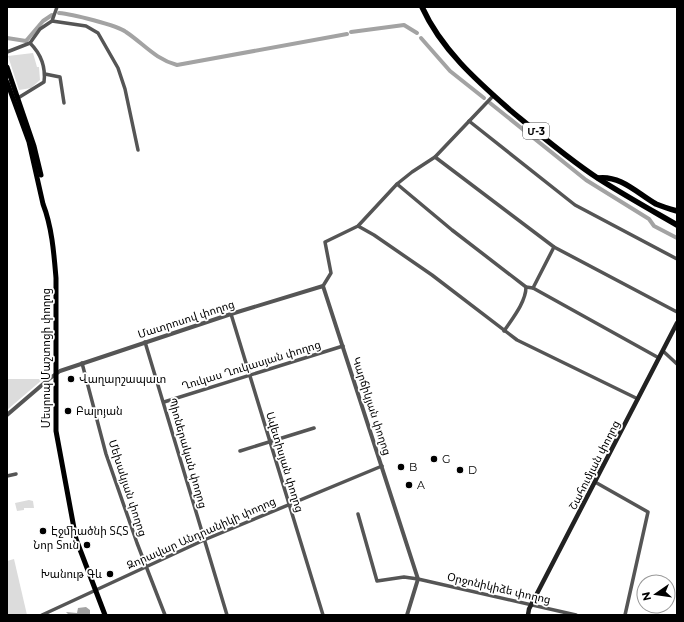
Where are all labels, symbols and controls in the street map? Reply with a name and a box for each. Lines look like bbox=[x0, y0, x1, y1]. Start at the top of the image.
road number: Մ-3 bbox=[523, 123, 549, 139]
street label: Մեսրոպ Մաշտոցի փողոց bbox=[39, 288, 53, 428]
street label: Մատրոսով փողոց bbox=[136, 297, 236, 341]
street label: Ղուկաս Ղուկասյան փողոց bbox=[180, 337, 322, 393]
street label: Կարճիկյան փողոց bbox=[349, 355, 395, 457]
place label: Վաղարշապատ bbox=[79, 372, 166, 386]
marker: Վաղարշապատ bbox=[66, 374, 76, 384]
street label: Պիոներական փողոց bbox=[166, 396, 210, 510]
place label: Բալոյան bbox=[76, 404, 123, 418]
marker: Բալոյան bbox=[63, 406, 73, 416]
street label: Ավետիսյան փողոց bbox=[263, 410, 307, 514]
street label: Շահումյան փողոց bbox=[565, 418, 623, 512]
street label: Մեխակյան փողոց bbox=[106, 438, 150, 538]
place label: G bbox=[442, 452, 451, 466]
marker: G bbox=[429, 454, 439, 464]
place label: B bbox=[409, 460, 417, 474]
marker: B bbox=[396, 462, 406, 472]
place label: D bbox=[468, 463, 477, 477]
marker: D bbox=[455, 465, 465, 475]
place label: A bbox=[417, 478, 425, 492]
marker: A bbox=[404, 480, 414, 490]
street label: Զորավար Անդրանիկի փողոց bbox=[124, 494, 278, 572]
place label: Էջմիածնի ՏՀՏ bbox=[51, 524, 129, 538]
marker: Էջմիածնի ՏՀՏ bbox=[38, 526, 48, 536]
place label: Նոր Տուն bbox=[33, 538, 79, 552]
marker: Նոր Տուն bbox=[82, 540, 92, 550]
place label: Խանութ Գև bbox=[41, 567, 102, 581]
marker: Խանութ Գև bbox=[105, 569, 115, 579]
street label: Օրջոնիկիձե փողոց bbox=[446, 569, 552, 607]
north arrow bbox=[636, 574, 676, 614]
text: N bbox=[638, 590, 654, 602]

